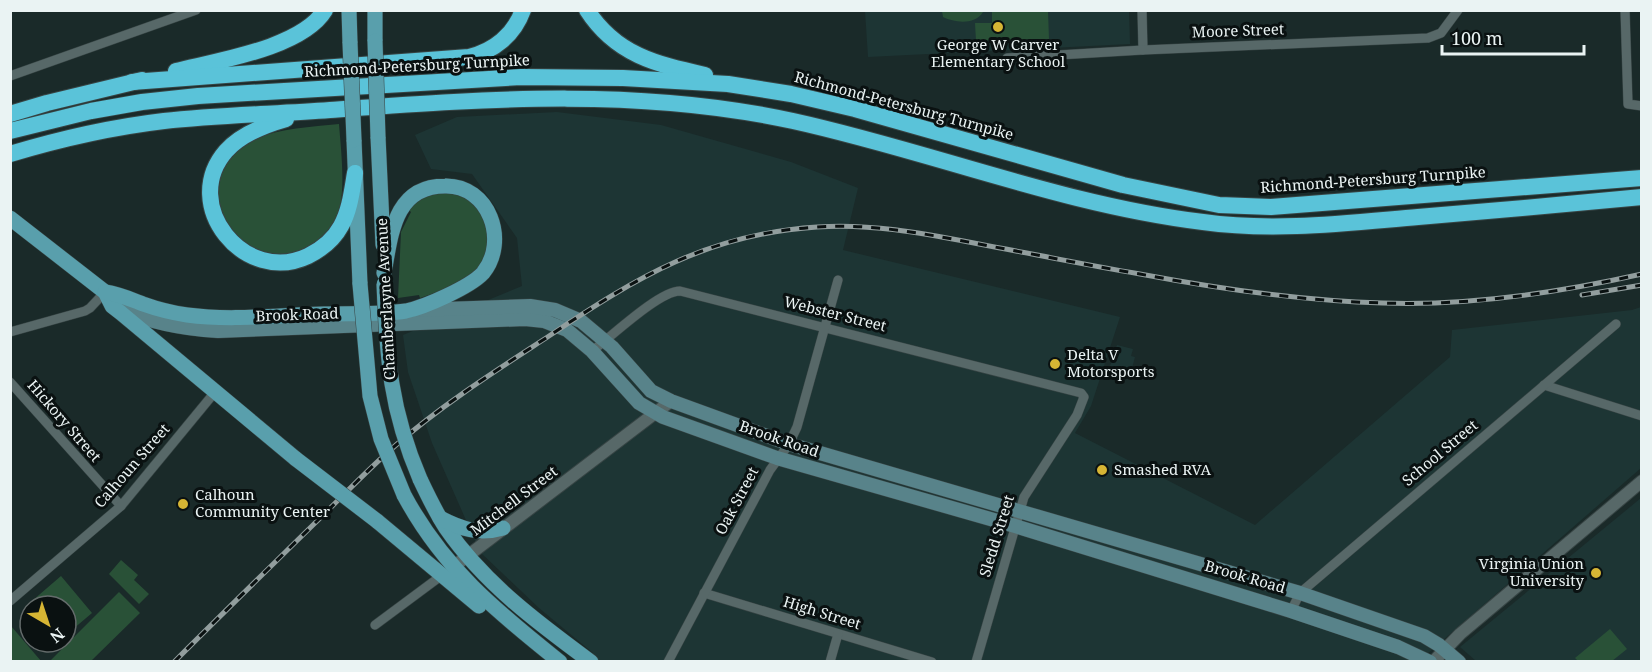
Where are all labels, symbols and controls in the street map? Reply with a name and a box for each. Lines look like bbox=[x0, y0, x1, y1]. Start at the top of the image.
street label: Moore Street bbox=[1192, 18, 1284, 42]
scale bar bbox=[1442, 18, 1584, 56]
marker: George W Carver Elementary School bbox=[991, 20, 1005, 34]
text: 100 m bbox=[1451, 26, 1503, 50]
place label: George W Carver Elementary School bbox=[931, 34, 1065, 71]
street label: Richmond-Petersburg Turnpike bbox=[304, 49, 530, 81]
street label: Richmond-Petersburg Turnpike bbox=[793, 66, 1016, 144]
street label: Richmond-Petersburg Turnpike bbox=[1260, 161, 1486, 197]
street label: Chamberlayne Avenue bbox=[371, 218, 399, 381]
street label: Webster Street bbox=[782, 291, 889, 335]
street label: Brook Road bbox=[255, 303, 339, 325]
place label: Delta V Motorsports bbox=[1067, 344, 1155, 381]
marker: Delta V Motorsports bbox=[1048, 357, 1062, 371]
street label: Hickory Street bbox=[24, 375, 106, 466]
street label: Brook Road bbox=[737, 415, 822, 461]
street label: School Street bbox=[1397, 415, 1481, 490]
street label: Calhoun Street bbox=[89, 419, 173, 512]
place label: Smashed RVA bbox=[1114, 459, 1212, 479]
street label: Mitchell Street bbox=[466, 461, 561, 540]
street label: Oak Street bbox=[710, 463, 762, 538]
marker: Smashed RVA bbox=[1095, 463, 1109, 477]
place label: Calhoun Community Center bbox=[195, 484, 330, 521]
street label: Sledd Street bbox=[974, 492, 1018, 579]
marker: Calhoun Community Center bbox=[176, 497, 190, 511]
place label: Virginia Union University bbox=[1479, 553, 1585, 590]
street label: Brook Road bbox=[1203, 555, 1288, 597]
marker: Virginia Union University bbox=[1589, 566, 1603, 580]
street label: High Street bbox=[781, 591, 863, 633]
north arrow bbox=[18, 594, 78, 654]
text: N bbox=[45, 623, 69, 648]

